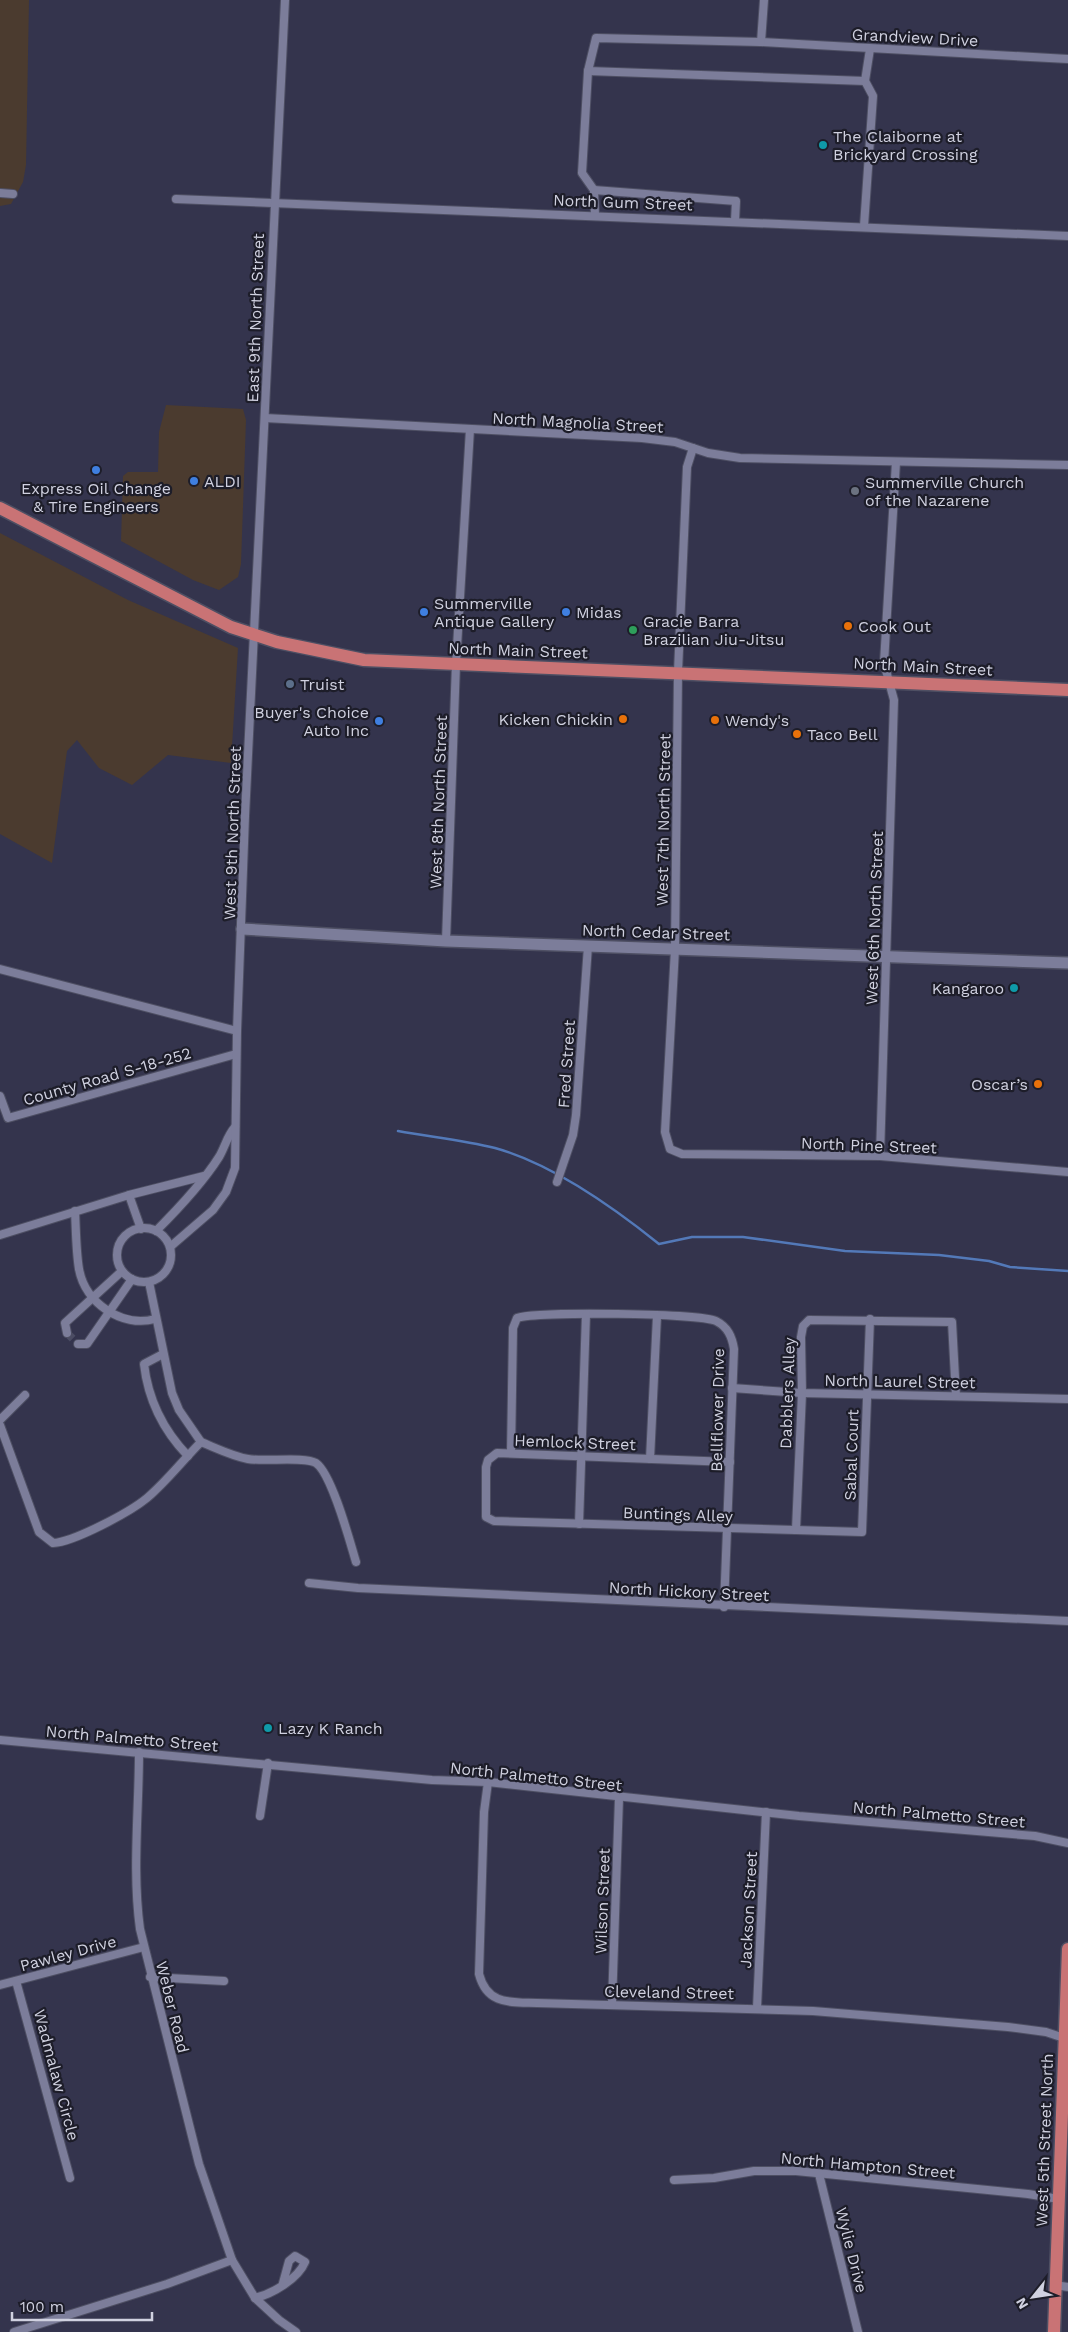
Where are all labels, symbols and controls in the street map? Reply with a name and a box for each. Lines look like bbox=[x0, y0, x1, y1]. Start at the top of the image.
street label: Grandview Drive bbox=[851, 25, 979, 50]
place label: The Claiborne at Brickyard Crossing bbox=[833, 127, 978, 164]
marker: The Claiborne at Brickyard Crossing bbox=[817, 139, 829, 151]
street label: North Gum Street bbox=[553, 191, 693, 214]
street label: East 9th North Street bbox=[243, 233, 268, 403]
street label: North Magnolia Street bbox=[492, 409, 664, 436]
marker: Express Oil Change & Tire Engineers bbox=[90, 464, 102, 476]
place label: ALDI bbox=[204, 472, 240, 491]
place label: Summerville Church of the Nazarene bbox=[865, 473, 1024, 510]
marker: ALDI bbox=[188, 475, 200, 487]
place label: Express Oil Change & Tire Engineers bbox=[21, 479, 171, 516]
marker: Summerville Church of the Nazarene bbox=[849, 485, 861, 497]
place label: Summerville Antique Gallery bbox=[434, 594, 555, 631]
place label: Midas bbox=[576, 603, 621, 622]
marker: Summerville Antique Gallery bbox=[418, 606, 430, 618]
marker: Midas bbox=[560, 606, 572, 618]
place label: Gracie Barra Brazilian Jiu-Jitsu bbox=[643, 612, 784, 649]
place label: Cook Out bbox=[858, 617, 931, 636]
marker: Cook Out bbox=[842, 620, 854, 632]
marker: Gracie Barra Brazilian Jiu-Jitsu bbox=[627, 624, 639, 636]
street label: North Main Street bbox=[448, 639, 588, 662]
street label: North Main Street bbox=[853, 653, 994, 680]
place label: Truist bbox=[300, 675, 345, 694]
marker: Truist bbox=[284, 678, 296, 690]
place label: Buyer's Choice Auto Inc bbox=[254, 703, 369, 740]
place label: Kicken Chickin bbox=[499, 710, 613, 729]
place label: Wendy's bbox=[725, 711, 789, 730]
marker: Kicken Chickin bbox=[617, 713, 629, 725]
street label: West 8th North Street bbox=[426, 714, 451, 889]
marker: Wendy's bbox=[709, 714, 721, 726]
marker: Buyer's Choice Auto Inc bbox=[373, 715, 385, 727]
place label: Taco Bell bbox=[807, 725, 878, 744]
marker: Taco Bell bbox=[791, 728, 803, 740]
street label: West 7th North Street bbox=[652, 733, 675, 906]
street label: West 9th North Street bbox=[220, 745, 245, 920]
street label: West 6th North Street bbox=[862, 830, 887, 1005]
street label: North Cedar Street bbox=[581, 920, 731, 945]
place label: Kangaroo bbox=[932, 979, 1004, 998]
marker: Kangaroo bbox=[1008, 982, 1020, 994]
street label: Fred Street bbox=[554, 1019, 579, 1109]
street label: County Road S-18-252 bbox=[21, 1043, 193, 1110]
place label: Oscar’s bbox=[971, 1075, 1028, 1094]
marker: Oscar’s bbox=[1032, 1078, 1044, 1090]
street label: North Pine Street bbox=[801, 1134, 938, 1157]
street label: Dabblers Alley bbox=[776, 1336, 799, 1449]
street label: Bellflower Drive bbox=[707, 1348, 728, 1472]
street label: North Laurel Street bbox=[824, 1371, 976, 1392]
street label: Sabal Court bbox=[840, 1409, 863, 1501]
street label: Hemlock Street bbox=[514, 1431, 637, 1454]
street label: Buntings Alley bbox=[623, 1503, 734, 1526]
street label: North Hickory Street bbox=[608, 1578, 770, 1605]
place label: Lazy K Ranch bbox=[278, 1719, 383, 1738]
street label: North Palmetto Street bbox=[45, 1722, 219, 1756]
marker: Lazy K Ranch bbox=[262, 1722, 274, 1734]
street label: North Palmetto Street bbox=[449, 1758, 623, 1795]
street label: North Palmetto Street bbox=[852, 1798, 1026, 1832]
street label: Wilson Street bbox=[591, 1847, 614, 1954]
street label: Jackson Street bbox=[736, 1851, 761, 1969]
street label: Pawley Drive bbox=[18, 1932, 118, 1975]
street label: Weber Road bbox=[152, 1959, 193, 2055]
street label: Cleveland Street bbox=[604, 1982, 734, 2003]
street label: Wadmalaw Circle bbox=[30, 2007, 83, 2143]
street label: West 5th Street North bbox=[1032, 2053, 1057, 2227]
street label: North Hampton Street bbox=[780, 2148, 956, 2183]
street label: Wylie Drive bbox=[832, 2205, 871, 2295]
north arrow bbox=[1008, 2272, 1058, 2322]
scale bar bbox=[12, 2290, 152, 2322]
text: N bbox=[1012, 2295, 1031, 2312]
text: 100 m bbox=[20, 2298, 64, 2316]

